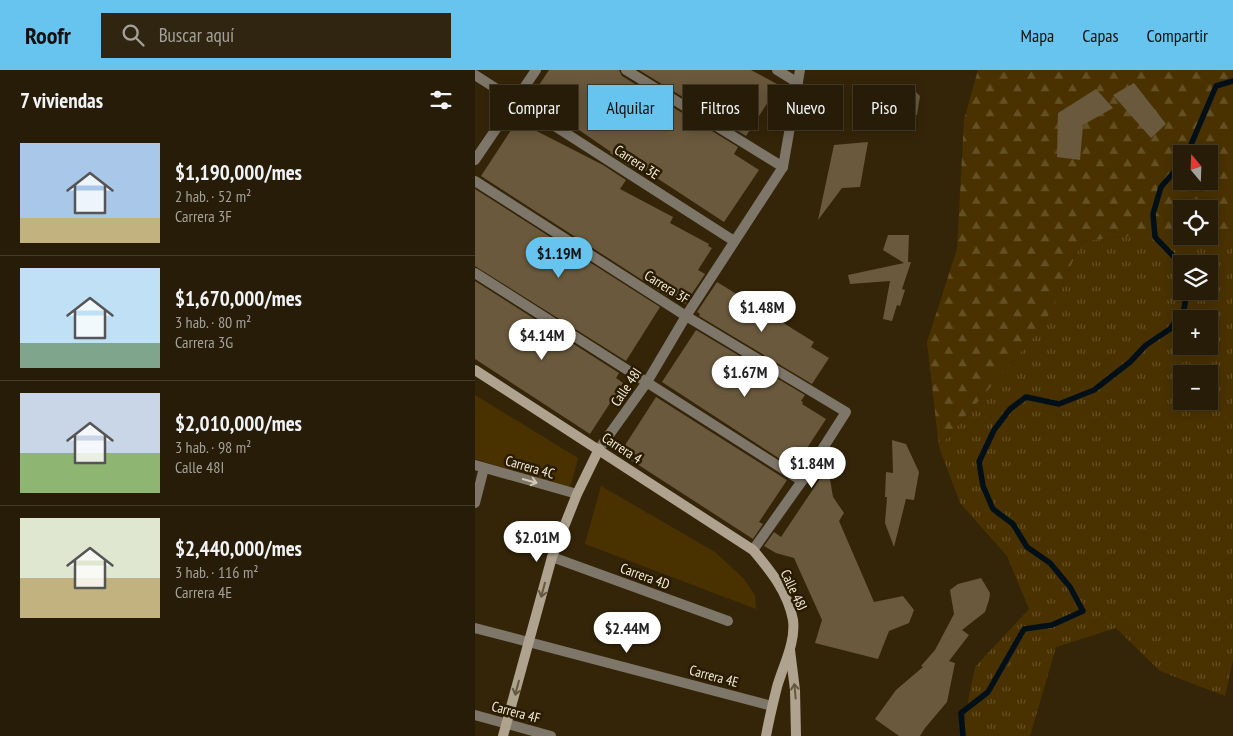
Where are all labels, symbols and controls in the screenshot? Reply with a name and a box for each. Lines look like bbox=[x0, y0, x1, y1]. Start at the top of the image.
search box bbox=[101, 13, 451, 58]
text: Roofr bbox=[25, 20, 71, 51]
icon: search bbox=[119, 21, 147, 49]
text: Buscar aquí bbox=[159, 23, 234, 47]
text: Mapa bbox=[1021, 24, 1054, 47]
text: Capas bbox=[1082, 24, 1119, 47]
text: Compartir bbox=[1147, 24, 1208, 47]
chip: Comprar bbox=[490, 85, 578, 130]
chip: Alquilar bbox=[588, 85, 673, 130]
chip: Filtros bbox=[683, 85, 758, 130]
chip: Nuevo bbox=[768, 85, 843, 130]
chip: Piso bbox=[853, 85, 915, 130]
icon: filters bbox=[427, 86, 455, 114]
text: 7 viviendas bbox=[20, 87, 103, 114]
street label: Carrera 3E bbox=[611, 141, 663, 183]
north arrow bbox=[1173, 145, 1217, 190]
map controls bbox=[1173, 145, 1218, 410]
text: $1,190,000/mes bbox=[175, 159, 302, 186]
icon: home bbox=[60, 163, 120, 223]
text: 2 hab. · 52 m² bbox=[175, 186, 251, 206]
button: locate bbox=[1173, 200, 1218, 245]
text: Carrera 3F bbox=[175, 206, 232, 226]
pin: $1.19M bbox=[518, 236, 600, 279]
text: $1.19M bbox=[537, 243, 581, 263]
button: layers bbox=[1173, 255, 1218, 300]
street label: Carrera 3F bbox=[641, 266, 693, 308]
text: $1,670,000/mes bbox=[175, 285, 302, 312]
icon: home bbox=[60, 288, 120, 348]
pin: $1.48M bbox=[721, 290, 803, 333]
text: $1.48M bbox=[740, 297, 784, 317]
button: + bbox=[1173, 310, 1218, 355]
text: 3 hab. · 80 m² bbox=[175, 312, 251, 332]
pin: $4.14M bbox=[501, 318, 583, 361]
text: $4.14M bbox=[520, 325, 564, 345]
text: Carrera 3G bbox=[175, 332, 233, 352]
pin: $1.67M bbox=[704, 356, 786, 398]
text: $1.67M bbox=[723, 362, 767, 382]
street label: Calle 48I bbox=[607, 364, 645, 410]
button: − bbox=[1173, 365, 1218, 410]
text: $2,010,000/mes bbox=[175, 410, 302, 437]
icon: home bbox=[60, 413, 120, 473]
street label: Carrera 4 bbox=[599, 428, 646, 468]
text: 3 hab. · 98 m² bbox=[175, 437, 251, 457]
pin: $1.84M bbox=[771, 446, 853, 489]
street label: Carrera 4C bbox=[503, 451, 557, 483]
text: $1.84M bbox=[790, 453, 834, 473]
text: Calle 48I bbox=[175, 457, 224, 477]
one-way arrow bbox=[522, 477, 538, 487]
pin: $2.01M bbox=[496, 520, 578, 563]
text: $2.01M bbox=[515, 527, 559, 547]
text: $2,440,000/mes bbox=[175, 535, 302, 562]
icon: home bbox=[60, 538, 120, 598]
street label: Carrera 4D bbox=[618, 559, 672, 593]
text: 3 hab. · 116 m² bbox=[175, 562, 259, 582]
street label: Calle 48J bbox=[777, 567, 811, 613]
one-way arrow bbox=[538, 581, 547, 597]
text: Carrera 4E bbox=[175, 582, 232, 602]
pin: $2.44M bbox=[586, 612, 668, 654]
text: $2.44M bbox=[605, 618, 649, 638]
street label: Carrera 4E bbox=[688, 661, 740, 691]
one-way arrow bbox=[511, 680, 521, 696]
one-way arrow bbox=[790, 683, 800, 699]
street label: Carrera 4F bbox=[490, 697, 543, 727]

